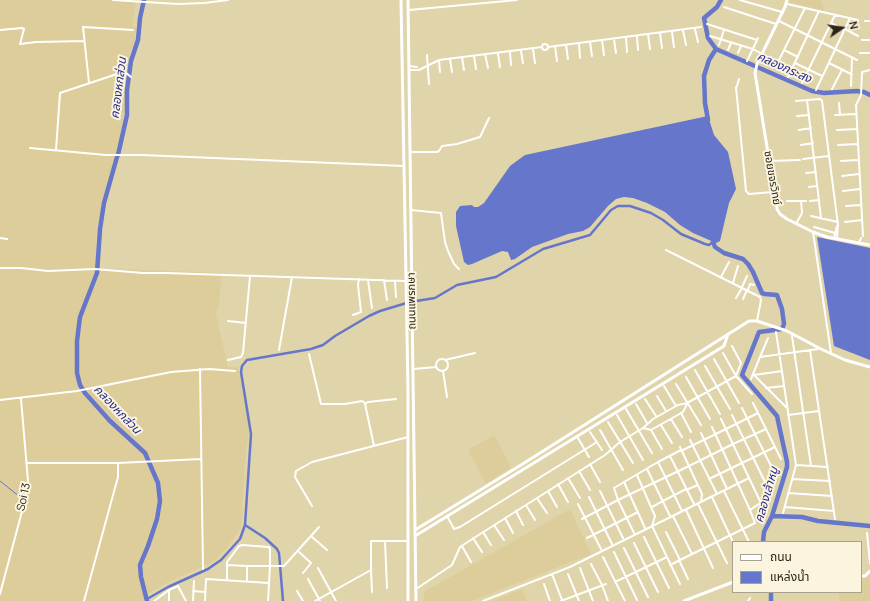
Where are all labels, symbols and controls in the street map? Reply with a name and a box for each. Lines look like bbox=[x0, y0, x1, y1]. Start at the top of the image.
north arrow bbox=[822, 8, 862, 48]
text: N bbox=[846, 20, 862, 31]
water label: คลองกระสง bbox=[755, 50, 813, 86]
water label: คลองหกส่วน bbox=[108, 56, 130, 120]
street label: ซอยขจรวิทย์ bbox=[761, 150, 783, 206]
street label: ถนนแพรกษา bbox=[405, 272, 419, 330]
water label: คลองหกส่วน bbox=[90, 383, 144, 437]
water label: คลองเล้าหมู bbox=[752, 466, 782, 524]
street label: Soi 13 bbox=[15, 482, 33, 512]
legend bbox=[732, 541, 862, 593]
text: ถนน bbox=[770, 548, 792, 565]
text: แหล่งน้ำ bbox=[770, 568, 809, 585]

